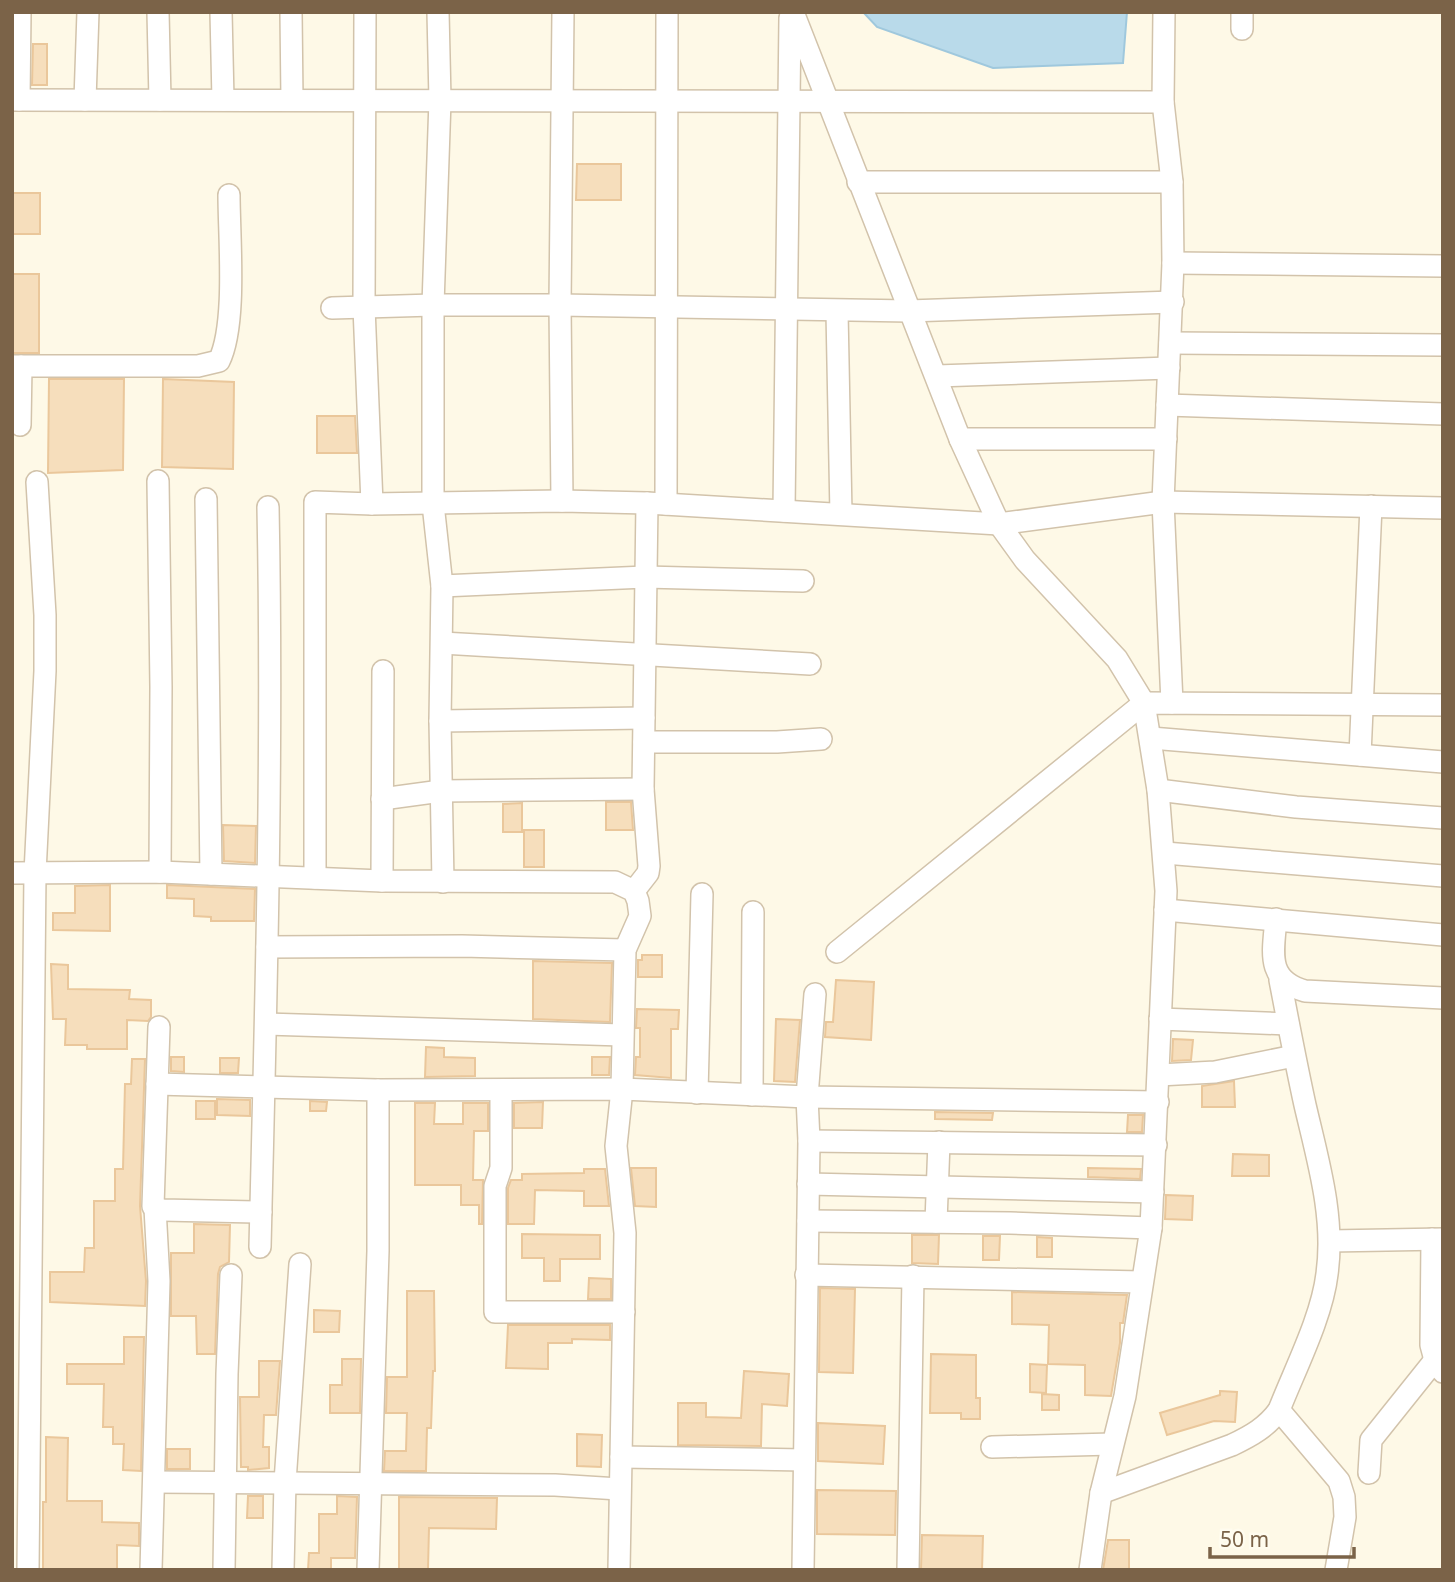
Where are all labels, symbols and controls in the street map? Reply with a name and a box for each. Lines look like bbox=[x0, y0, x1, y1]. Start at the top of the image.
scale bar bbox=[1210, 1516, 1354, 1560]
text: 50 m bbox=[1220, 1525, 1269, 1553]

